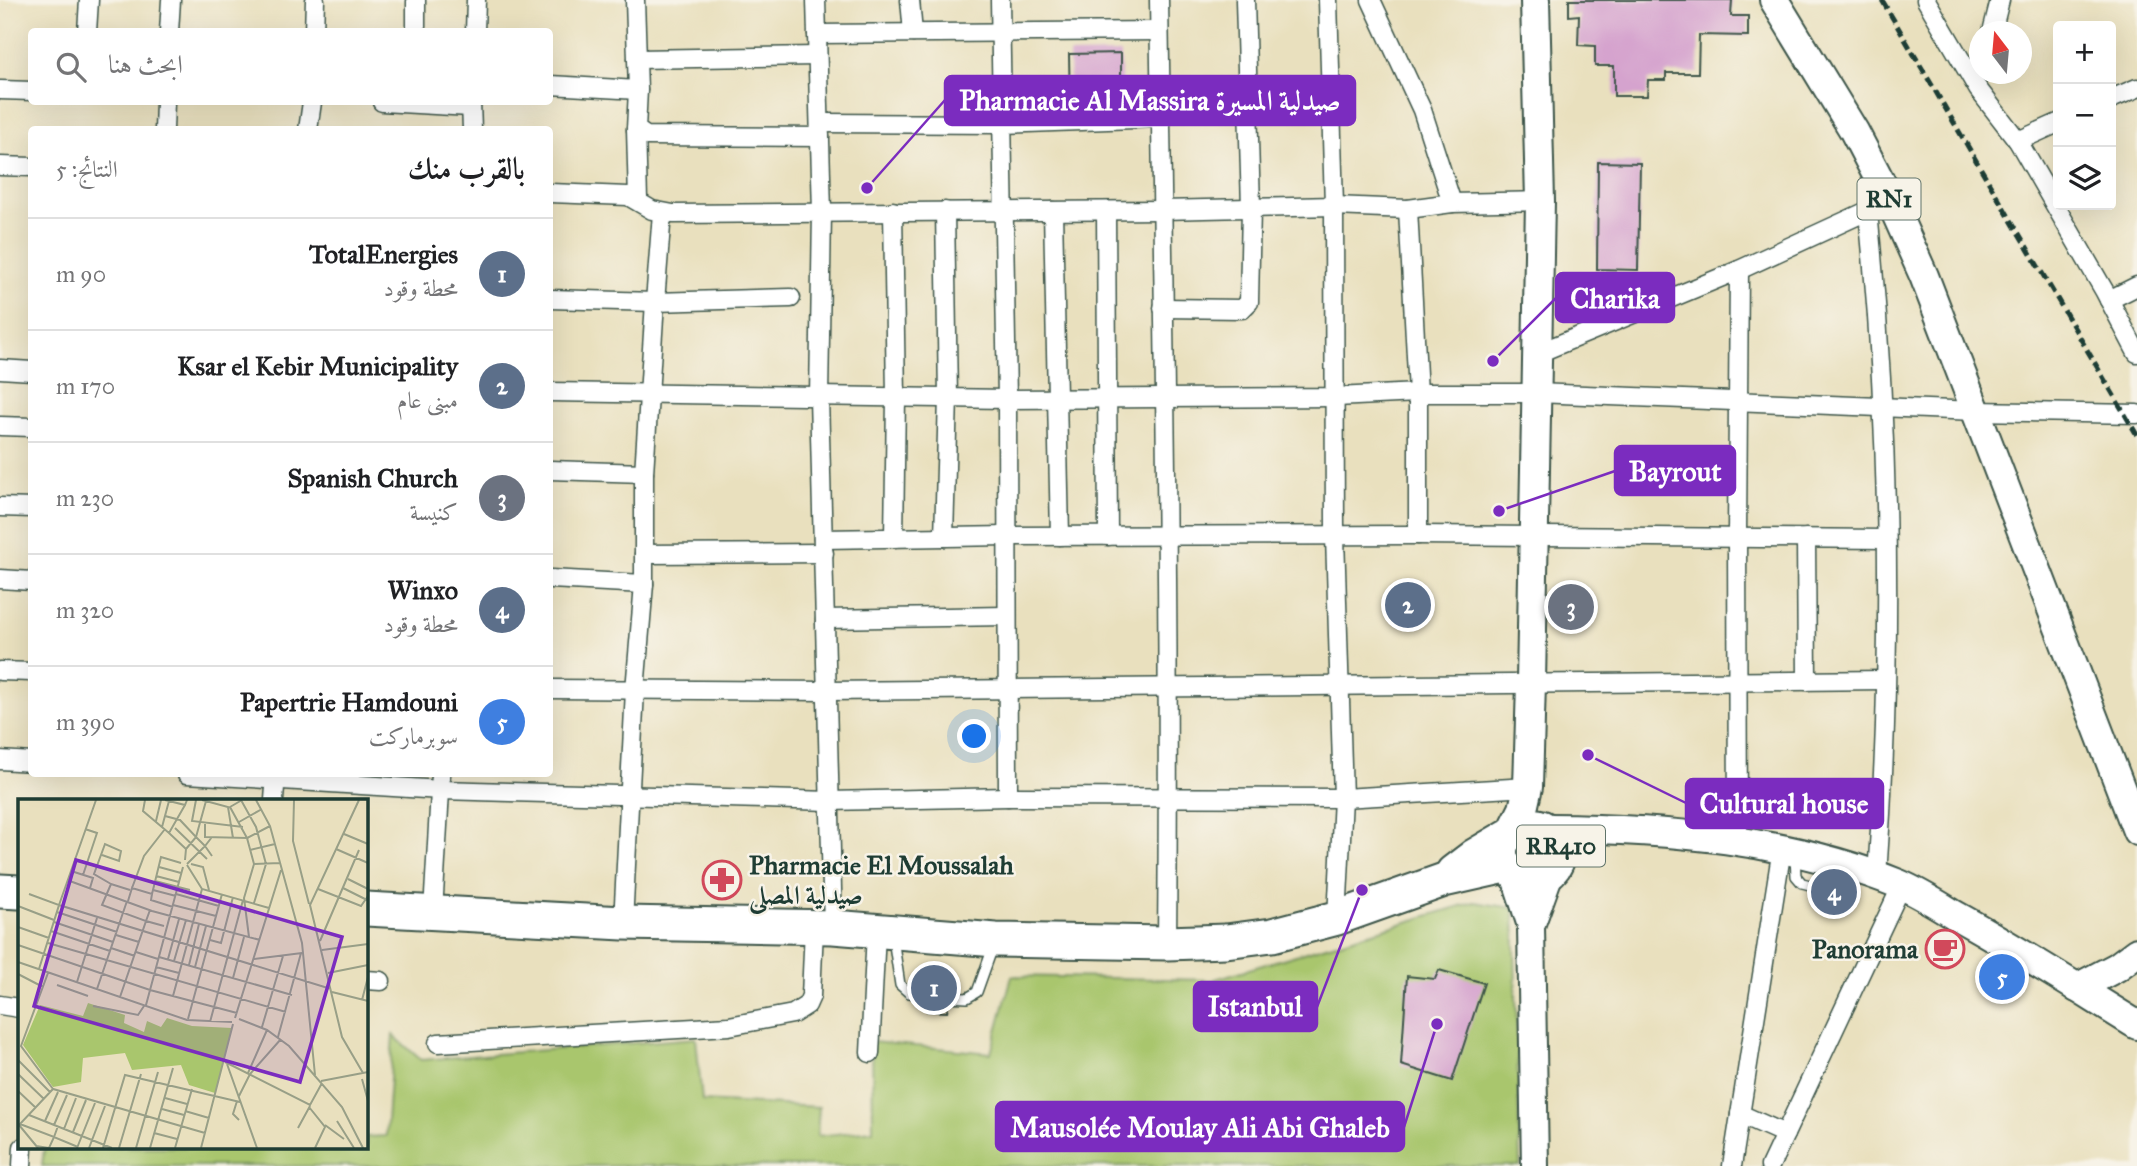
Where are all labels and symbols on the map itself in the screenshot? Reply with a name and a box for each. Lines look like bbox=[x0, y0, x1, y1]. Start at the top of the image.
north arrow bbox=[1969, 21, 2032, 84]
callout: Pharmacie Al Massira صيدلية المسيرة bbox=[945, 76, 1355, 125]
text: Pharmacie Al Massira صيدلية المسيرة bbox=[959, 83, 1341, 118]
road number: RN1 bbox=[1857, 178, 1920, 219]
callout: Charika bbox=[1556, 273, 1674, 322]
text: Charika bbox=[1570, 281, 1661, 316]
callout: Bayrout bbox=[1615, 446, 1735, 495]
text: Bayrout bbox=[1629, 454, 1721, 489]
pin: 2 bbox=[1385, 579, 1431, 631]
pin: 3 bbox=[1548, 581, 1594, 633]
your location bbox=[957, 719, 991, 753]
callout: Cultural house bbox=[1686, 779, 1883, 828]
text: Cultural house bbox=[1700, 786, 1869, 821]
inset map bbox=[18, 799, 368, 1148]
road number: RR410 bbox=[1517, 826, 1605, 866]
place label: Pharmacie El Moussalah صيدلية المصلى bbox=[748, 849, 1014, 916]
pharmacy icon: Pharmacie El Moussalah صيدلية المصلى bbox=[701, 859, 743, 901]
pin: 4 bbox=[1811, 866, 1857, 918]
cafe icon: Panorama bbox=[1924, 928, 1966, 970]
place label: Panorama bbox=[1812, 933, 1919, 965]
pin: 5 bbox=[1979, 951, 2025, 1003]
pin: 1 bbox=[911, 962, 957, 1014]
callout: Istanbul bbox=[1194, 982, 1317, 1031]
text: Istanbul bbox=[1208, 989, 1303, 1024]
callout: Mausolée Moulay Ali Abi Ghaleb bbox=[996, 1102, 1404, 1151]
text: Mausolée Moulay Ali Abi Ghaleb bbox=[1010, 1110, 1390, 1145]

